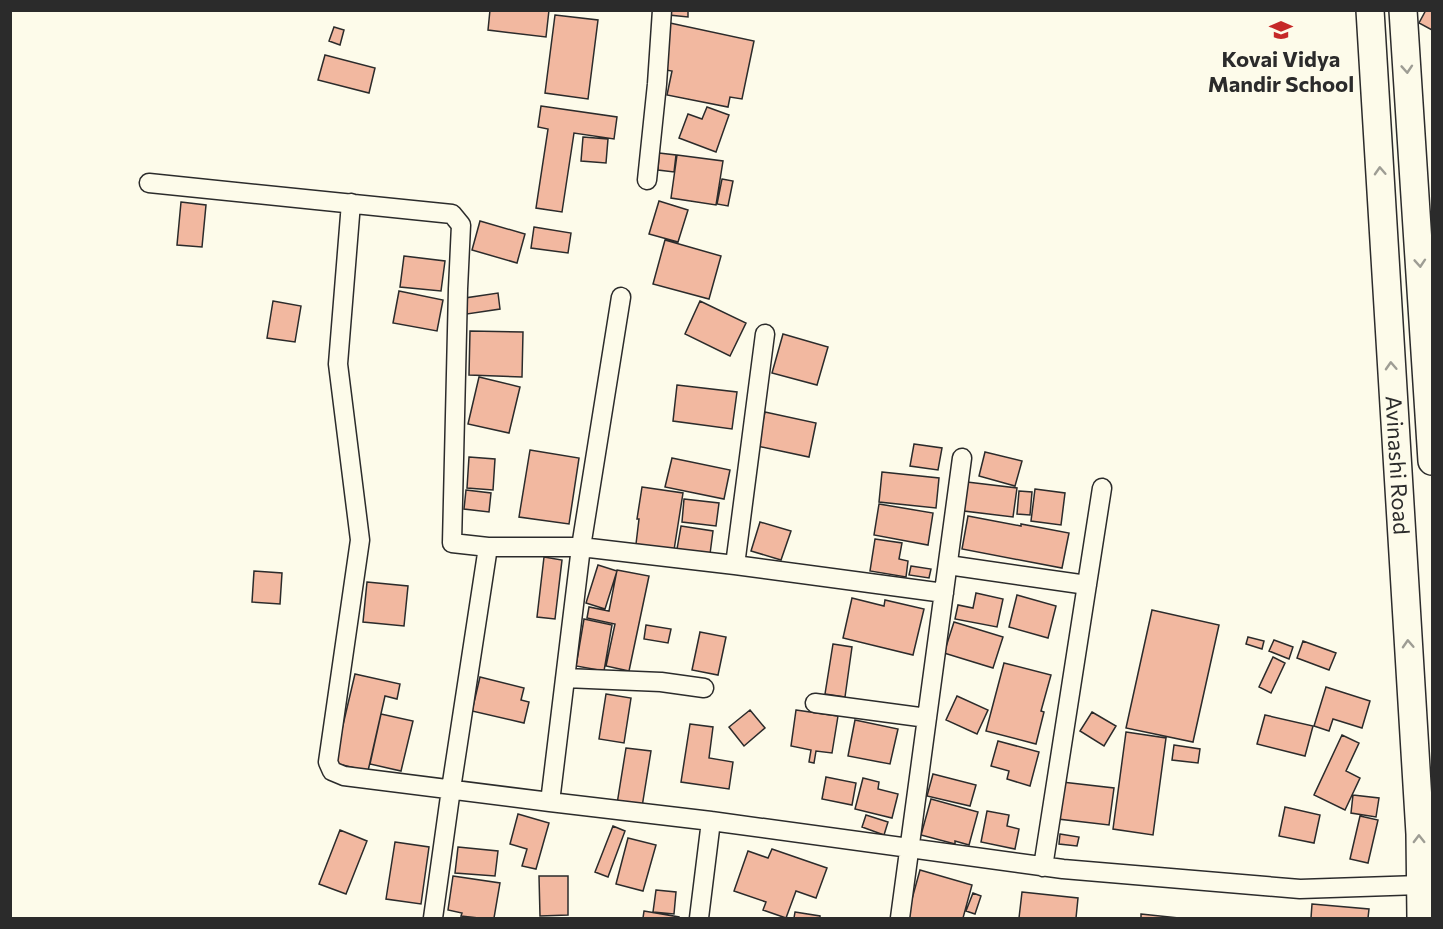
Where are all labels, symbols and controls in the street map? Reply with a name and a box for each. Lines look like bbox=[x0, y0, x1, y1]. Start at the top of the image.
school or university icon: Kovai Vidya Mandir School bbox=[1268, 17, 1294, 43]
place label: Kovai Vidya Mandir School bbox=[1208, 45, 1354, 97]
one-way arrow bbox=[1400, 64, 1413, 73]
one-way arrow bbox=[1373, 167, 1386, 176]
one-way arrow bbox=[1413, 259, 1426, 268]
one-way arrow bbox=[1385, 361, 1398, 370]
street label: Avinashi Road bbox=[1380, 395, 1416, 535]
one-way arrow bbox=[1402, 640, 1415, 649]
one-way arrow bbox=[1413, 835, 1426, 844]

